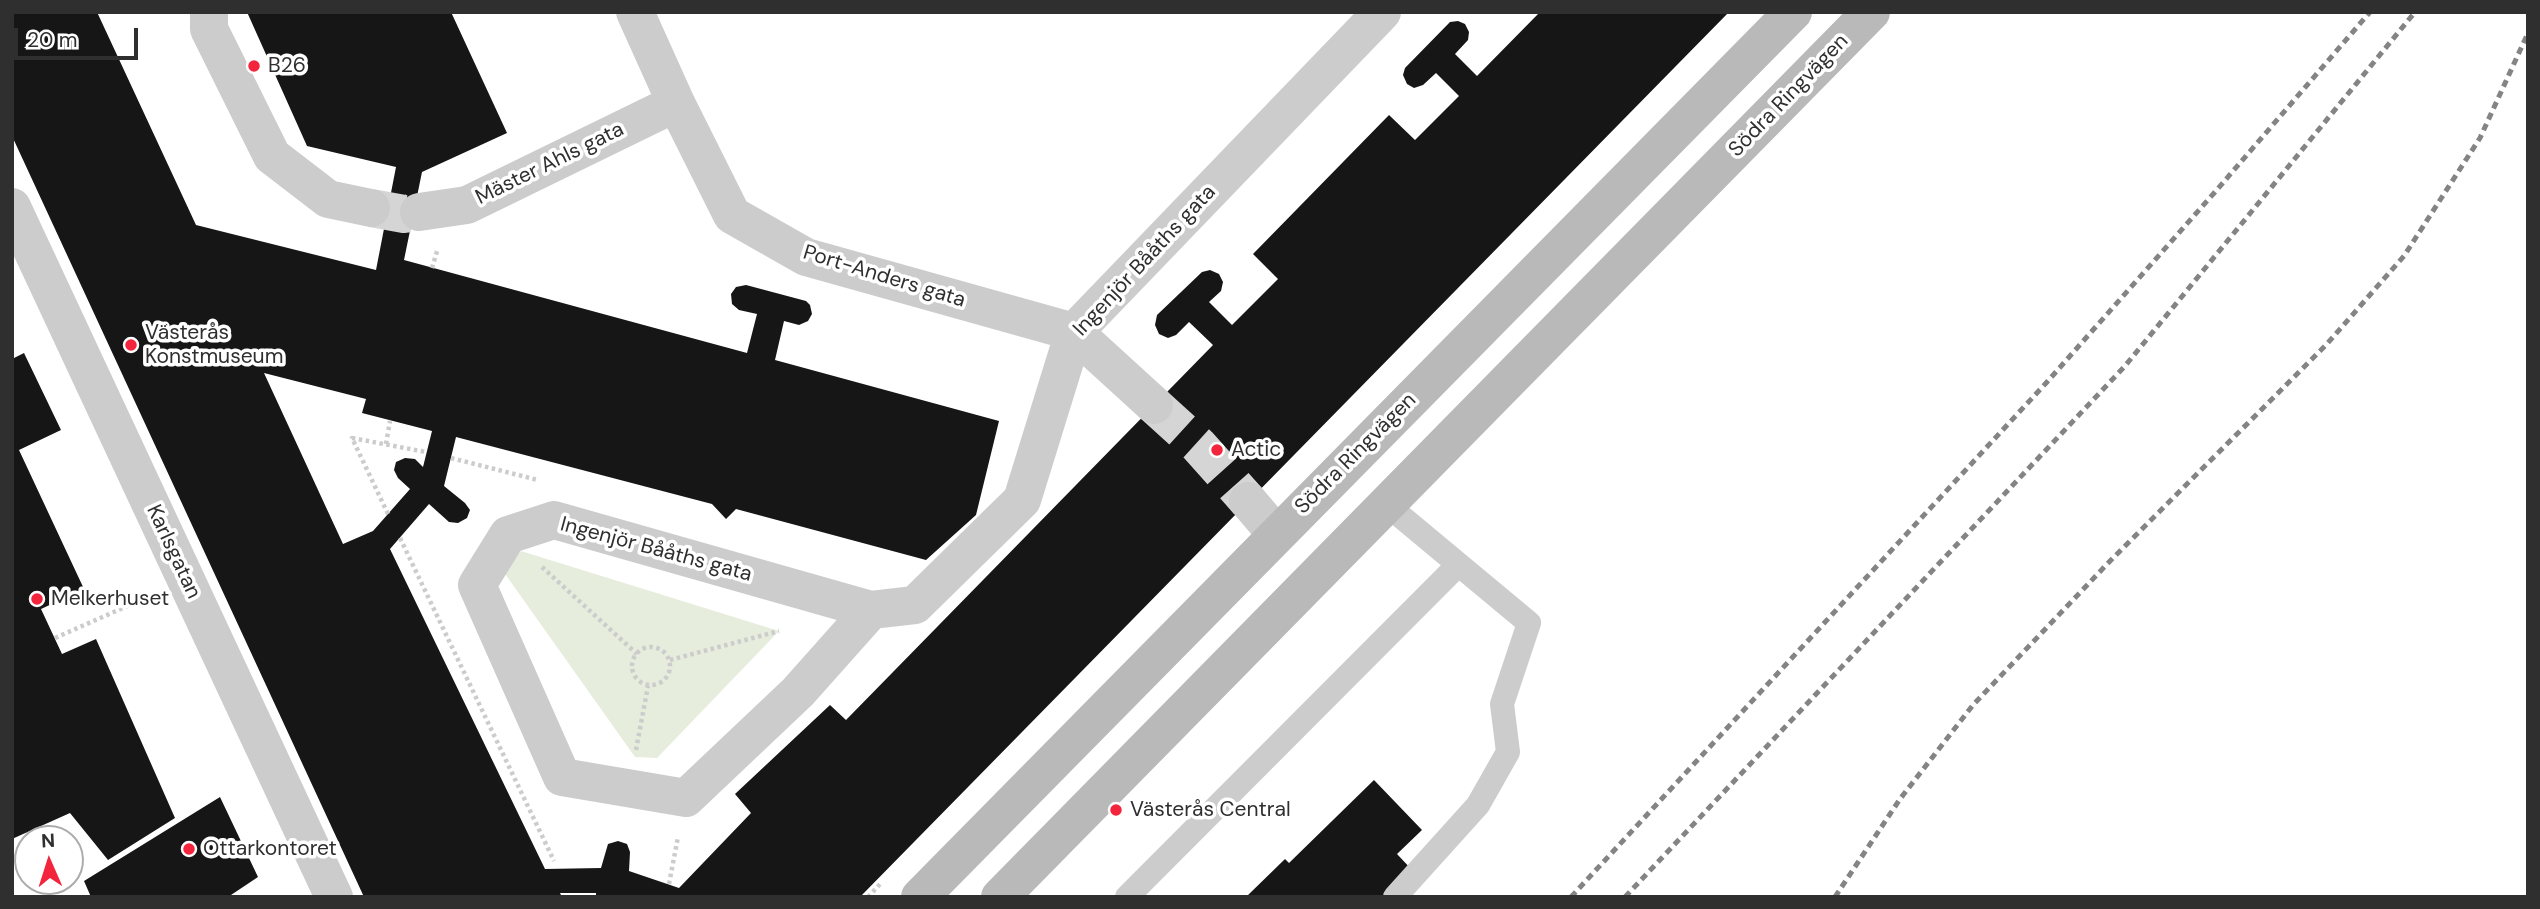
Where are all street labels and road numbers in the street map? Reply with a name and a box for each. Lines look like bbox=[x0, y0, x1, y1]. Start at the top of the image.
street label: Södra Ringvägen bbox=[1724, 29, 1854, 163]
street label: Mäster Ahls gata bbox=[472, 117, 628, 211]
street label: Ingenjör Bååths gata bbox=[1069, 180, 1221, 342]
street label: Port-Anders gata bbox=[800, 240, 968, 314]
street label: Södra Ringvägen bbox=[1290, 388, 1422, 520]
street label: Karlsgatan bbox=[140, 501, 206, 603]
street label: Ingenjör Bååths gata bbox=[557, 512, 755, 588]

